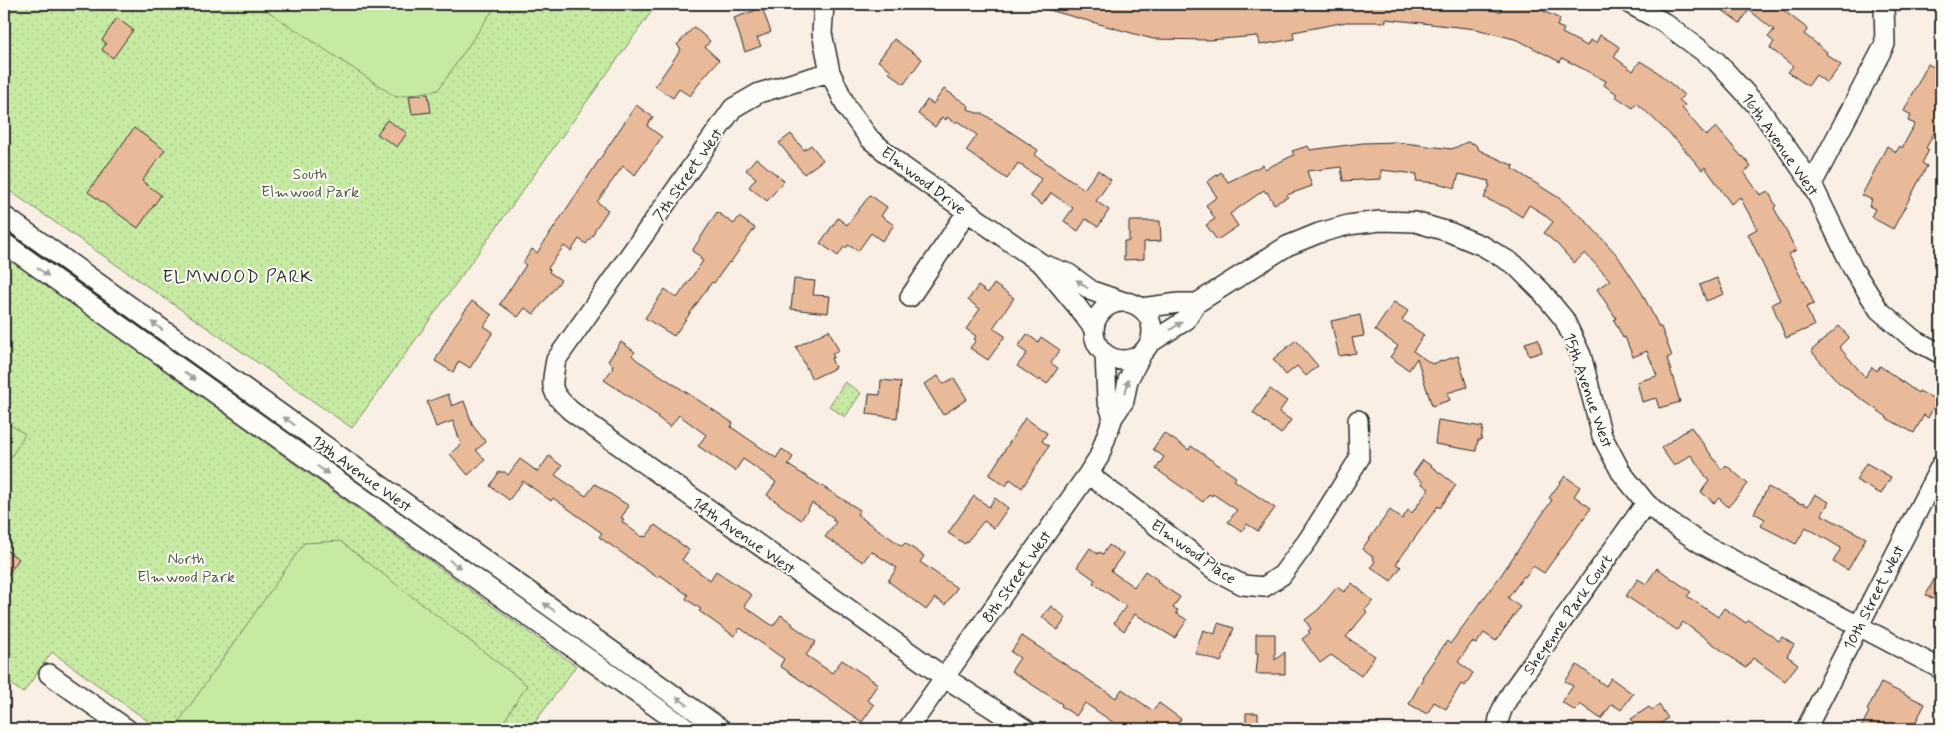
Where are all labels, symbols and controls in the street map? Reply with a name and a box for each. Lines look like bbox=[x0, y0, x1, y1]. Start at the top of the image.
street label: 16th Avenue West bbox=[1736, 89, 1823, 200]
street label: 7th Street West bbox=[648, 124, 728, 225]
street label: Elmwood Drive bbox=[876, 142, 970, 220]
park label: South Elmwood Park bbox=[261, 164, 359, 203]
district label: ELMWOOD PARK bbox=[162, 265, 314, 289]
one-way arrow bbox=[37, 267, 50, 277]
one-way arrow bbox=[1075, 279, 1089, 289]
one-way arrow bbox=[150, 321, 164, 331]
one-way arrow bbox=[1170, 321, 1183, 331]
street label: 15th Avenue West bbox=[1558, 330, 1617, 451]
one-way arrow bbox=[183, 371, 197, 381]
one-way arrow bbox=[1123, 379, 1131, 394]
one-way arrow bbox=[282, 416, 296, 426]
street label: 13th Avenue West bbox=[307, 431, 415, 518]
one-way arrow bbox=[316, 465, 330, 475]
street label: 14th Avenue West bbox=[687, 493, 799, 580]
street label: Elmwood Place bbox=[1146, 515, 1240, 589]
street label: 8th Street West bbox=[978, 527, 1057, 627]
street label: 10th Street West bbox=[1839, 541, 1910, 654]
park label: North Elmwood Park bbox=[137, 549, 235, 588]
street label: Sheyenne Park Court bbox=[1519, 550, 1618, 679]
one-way arrow bbox=[448, 559, 462, 569]
one-way arrow bbox=[543, 601, 556, 612]
one-way arrow bbox=[675, 696, 688, 706]

